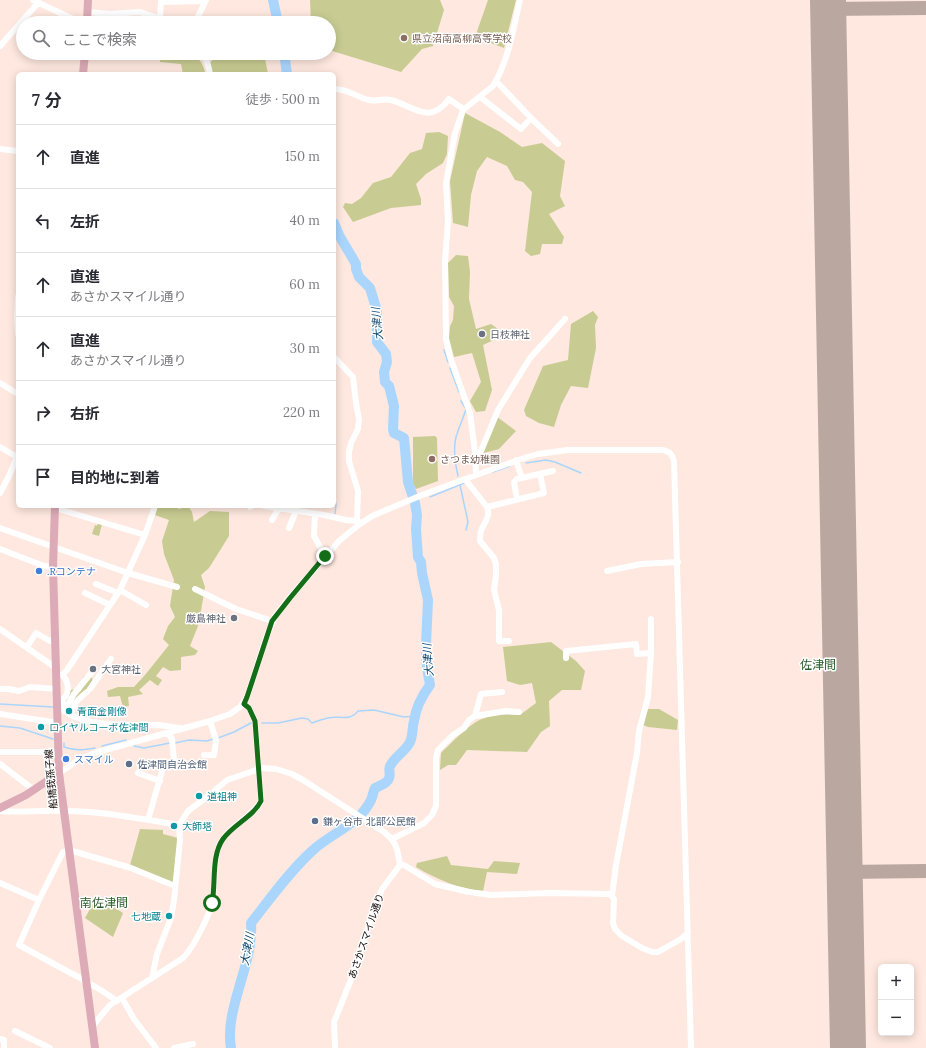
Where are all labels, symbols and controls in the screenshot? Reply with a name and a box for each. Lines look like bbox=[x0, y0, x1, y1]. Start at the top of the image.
search box bbox=[16, 16, 336, 60]
icon: search bbox=[30, 27, 52, 49]
text: ここで検索 bbox=[62, 30, 137, 49]
place label: 県立沼南高柳高等学校 bbox=[412, 32, 512, 45]
marker: 県立沼南高柳高等学校 bbox=[399, 33, 409, 43]
text: 7 分 bbox=[32, 89, 61, 111]
text: 徒歩 · 500 m bbox=[246, 91, 320, 108]
icon: ahead bbox=[32, 146, 54, 168]
text: 直進 bbox=[70, 148, 100, 167]
text: 150 m bbox=[285, 148, 320, 165]
icon: left bbox=[32, 210, 54, 232]
text: 左折 bbox=[70, 212, 100, 231]
text: 40 m bbox=[290, 212, 320, 229]
text: 直進 bbox=[70, 267, 100, 286]
icon: ahead bbox=[32, 274, 54, 296]
text: 60 m bbox=[289, 276, 320, 293]
text: あさかスマイル通り bbox=[70, 288, 187, 305]
water label: 大津川 bbox=[368, 306, 386, 341]
place label: 日枝神社 bbox=[490, 328, 530, 341]
marker: 日枝神社 bbox=[477, 329, 487, 339]
text: 直進 bbox=[70, 331, 100, 350]
icon: ahead bbox=[32, 338, 54, 360]
text: 30 m bbox=[290, 340, 320, 357]
text: あさかスマイル通り bbox=[70, 352, 187, 369]
icon: right bbox=[32, 402, 54, 424]
text: 右折 bbox=[70, 404, 100, 423]
text: 220 m bbox=[283, 404, 320, 421]
place label: さつま幼稚園 bbox=[440, 453, 500, 466]
marker: さつま幼稚園 bbox=[427, 454, 437, 464]
icon: arrive bbox=[32, 466, 54, 488]
text: 目的地に到着 bbox=[70, 468, 160, 487]
route end bbox=[316, 547, 334, 565]
place label: .Rコンテナ bbox=[47, 565, 96, 578]
marker: .Rコンテナ bbox=[34, 566, 44, 576]
place label: 厳島神社 bbox=[186, 612, 226, 625]
marker: 厳島神社 bbox=[229, 613, 239, 623]
water label: 大津川 bbox=[420, 642, 436, 677]
district label: 佐津間 bbox=[800, 657, 836, 672]
place label: 大宮神社 bbox=[101, 663, 141, 676]
marker: 大宮神社 bbox=[88, 664, 98, 674]
place label: 青面金剛像 bbox=[77, 705, 127, 718]
marker: 青面金剛像 bbox=[64, 706, 74, 716]
place label: ロイヤルコーポ佐津間 bbox=[49, 721, 149, 734]
marker: ロイヤルコーポ佐津間 bbox=[36, 722, 46, 732]
street label: 船橋我孫子線 bbox=[42, 749, 60, 809]
place label: スマイル bbox=[74, 753, 114, 766]
marker: スマイル bbox=[61, 754, 71, 764]
place label: 佐津間自治会館 bbox=[137, 758, 207, 771]
marker: 佐津間自治会館 bbox=[124, 759, 134, 769]
place label: 道祖神 bbox=[207, 790, 237, 803]
marker: 道祖神 bbox=[194, 791, 204, 801]
place label: 鎌ヶ谷市 北部公民館 bbox=[323, 815, 416, 828]
marker: 鎌ヶ谷市 北部公民館 bbox=[310, 816, 320, 826]
place label: 大師塔 bbox=[182, 820, 212, 833]
marker: 大師塔 bbox=[169, 821, 179, 831]
street label: あさかスマイル通り bbox=[345, 891, 387, 981]
route start bbox=[203, 894, 221, 912]
district label: 南佐津間 bbox=[80, 895, 128, 910]
place label: 七地蔵 bbox=[131, 910, 161, 923]
marker: 七地蔵 bbox=[164, 911, 174, 921]
water label: 大津川 bbox=[237, 931, 257, 966]
map controls bbox=[878, 964, 914, 1036]
button: + bbox=[878, 964, 914, 1000]
button: − bbox=[878, 1000, 914, 1036]

